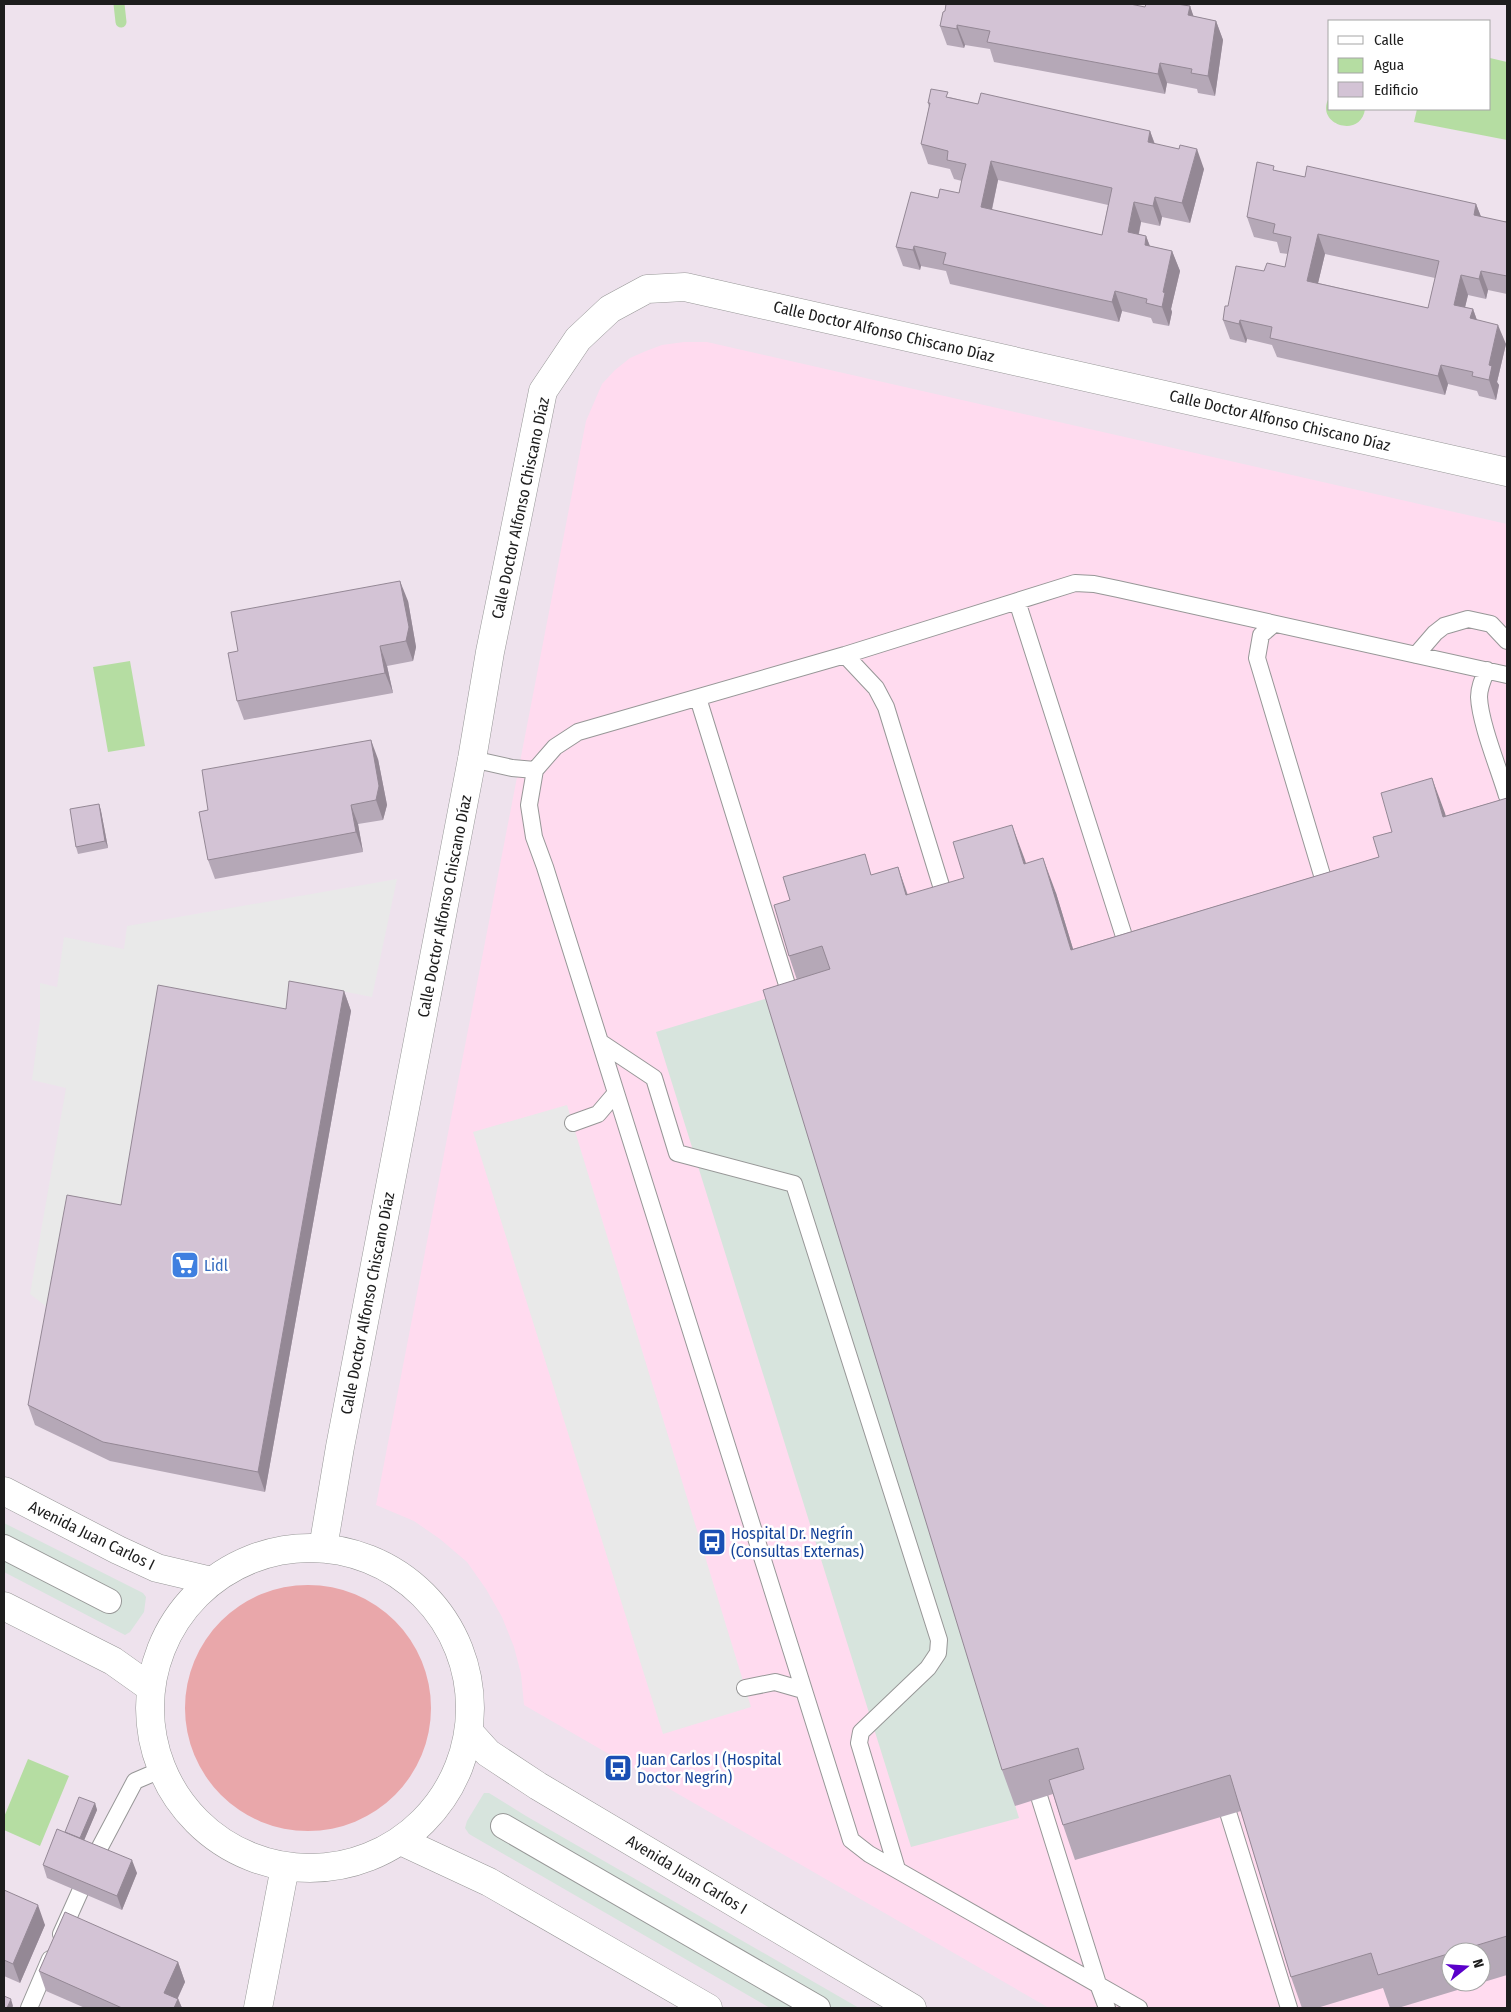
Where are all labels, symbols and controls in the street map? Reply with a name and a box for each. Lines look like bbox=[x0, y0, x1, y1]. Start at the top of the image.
legend bbox=[1328, 20, 1491, 110]
text: Calle bbox=[1374, 31, 1404, 49]
text: Agua bbox=[1374, 56, 1404, 74]
text: Edificio bbox=[1374, 81, 1419, 99]
street label: Calle Doctor Alfonso Chiscano Díaz bbox=[772, 297, 996, 366]
street label: Calle Doctor Alfonso Chiscano Díaz bbox=[1168, 386, 1392, 455]
street label: Calle Doctor Alfonso Chiscano Díaz bbox=[488, 396, 553, 621]
street label: Calle Doctor Alfonso Chiscano Díaz bbox=[414, 793, 475, 1019]
street label: Calle Doctor Alfonso Chiscano Díaz bbox=[337, 1190, 398, 1416]
supermarket icon: Lidl bbox=[170, 1250, 200, 1280]
place label: Lidl bbox=[204, 1256, 228, 1275]
street label: Avenida Juan Carlos I bbox=[26, 1497, 158, 1574]
place label: Hospital Dr. Negrín (Consultas Externas) bbox=[731, 1524, 864, 1561]
bus stop icon: Hospital Dr. Negrín (Consultas Externas) bbox=[697, 1527, 727, 1557]
place label: Juan Carlos I (Hospital Doctor Negrín) bbox=[637, 1750, 782, 1787]
bus stop icon: Juan Carlos I (Hospital Doctor Negrín) bbox=[603, 1753, 633, 1783]
street label: Avenida Juan Carlos I bbox=[623, 1831, 751, 1918]
north arrow bbox=[1441, 1942, 1491, 1992]
text: N bbox=[1469, 1957, 1487, 1970]

